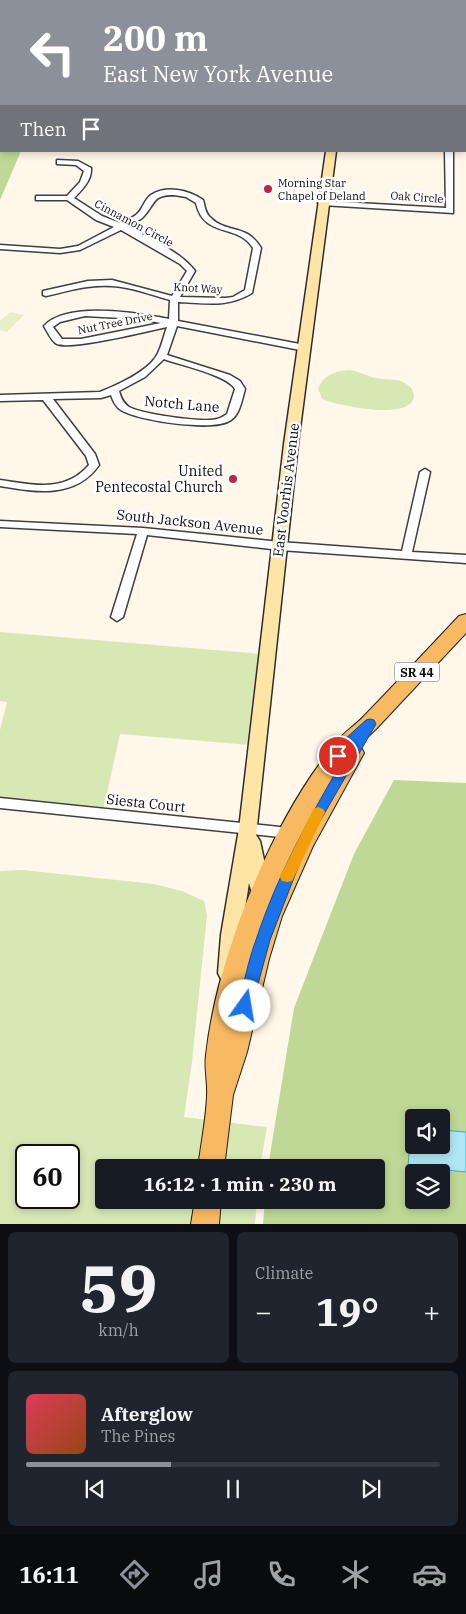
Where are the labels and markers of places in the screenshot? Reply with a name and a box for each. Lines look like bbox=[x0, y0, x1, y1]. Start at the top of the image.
place label: Morning Star Chapel of Deland bbox=[278, 176, 366, 203]
marker: Morning Star Chapel of Deland bbox=[262, 183, 274, 195]
place label: United Pentecostal Church bbox=[95, 462, 223, 496]
marker: United Pentecostal Church bbox=[227, 473, 239, 485]
pin bbox=[317, 735, 359, 777]

